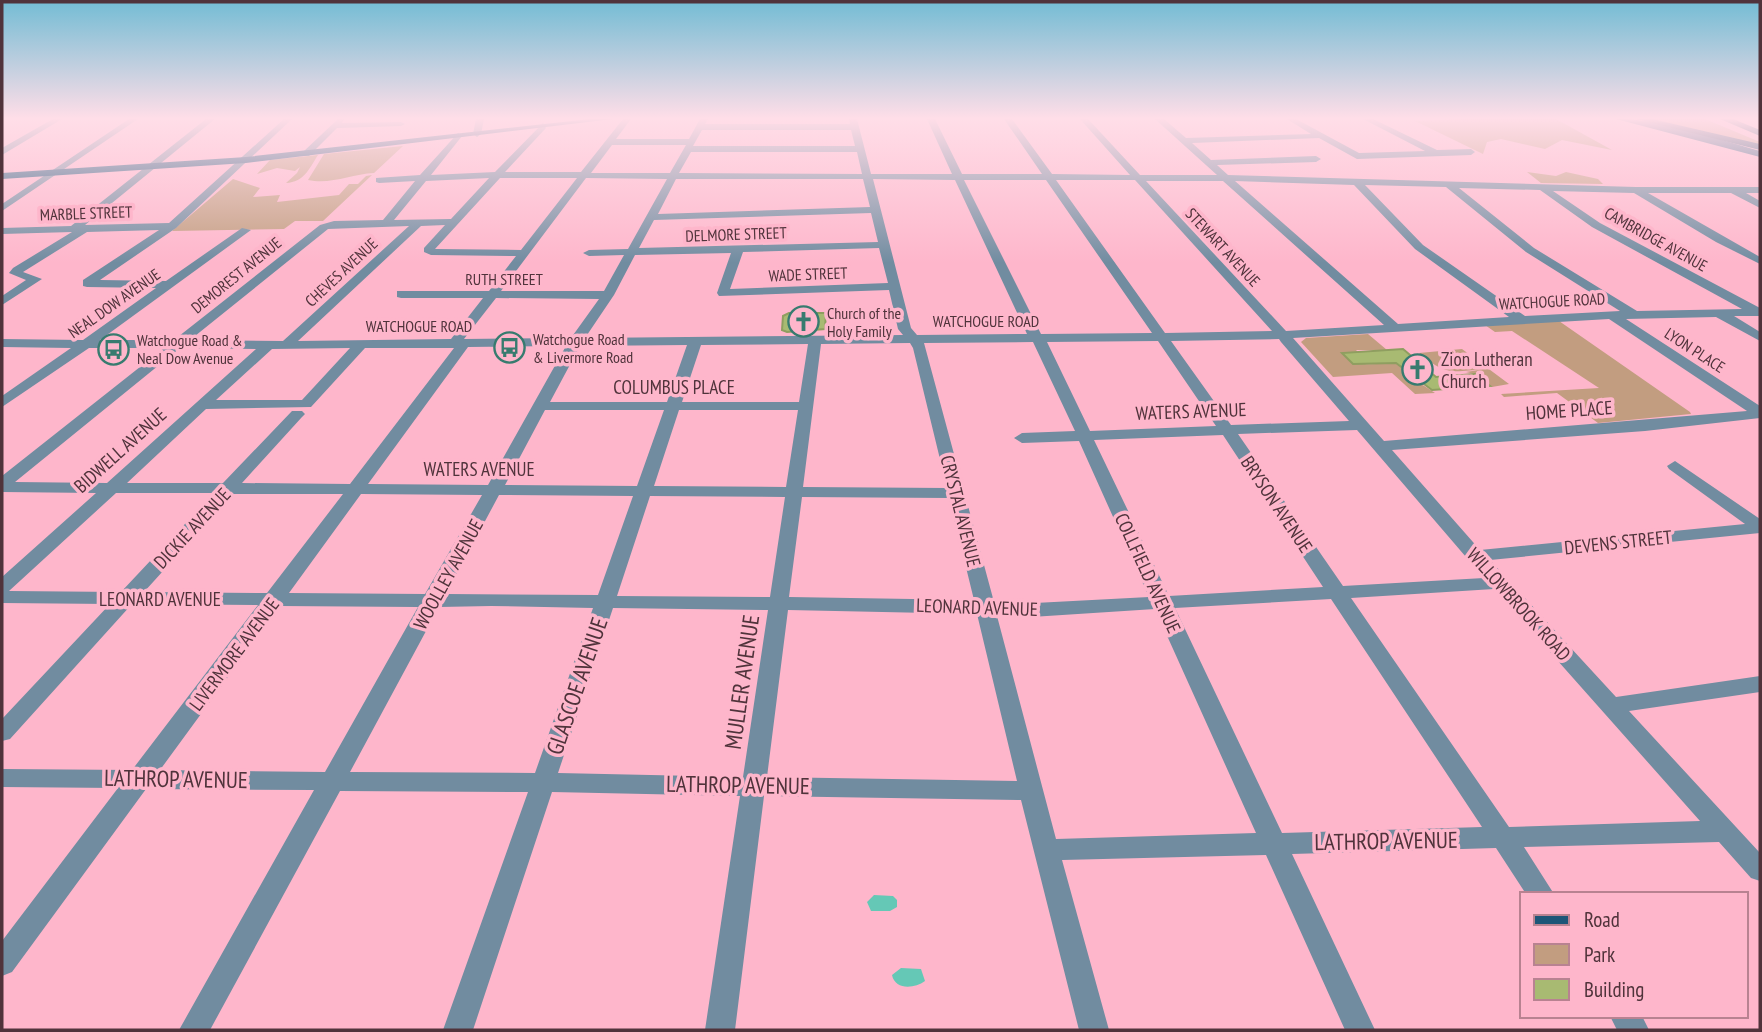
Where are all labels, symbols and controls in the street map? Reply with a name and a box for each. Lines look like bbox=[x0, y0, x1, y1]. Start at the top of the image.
street label: MARBLE STREET bbox=[39, 201, 133, 225]
street label: CAMBRIDGE AVENUE bbox=[1601, 202, 1711, 276]
street label: STEWART AVENUE bbox=[1181, 203, 1265, 291]
street label: DELMORE STREET bbox=[685, 222, 787, 246]
street label: DEMOREST AVENUE bbox=[187, 232, 285, 317]
street label: CHEVES AVENUE bbox=[301, 233, 382, 311]
street label: WADE STREET bbox=[768, 263, 848, 285]
street label: NEAL DOW AVENUE bbox=[64, 264, 164, 342]
street label: RUTH STREET bbox=[465, 269, 543, 289]
street label: WATCHOGUE ROAD bbox=[1498, 288, 1606, 314]
place label: Church of the Holy Family bbox=[827, 303, 901, 341]
church icon: Church of the Holy Family bbox=[787, 305, 821, 339]
street label: WATCHOGUE ROAD bbox=[933, 311, 1039, 331]
street label: WATCHOGUE ROAD bbox=[366, 316, 472, 336]
street label: LYON PLACE bbox=[1661, 323, 1729, 377]
place label: Watchogue Road & Livermore Road bbox=[533, 329, 633, 367]
place label: Watchogue Road & Neal Dow Avenue bbox=[137, 330, 243, 368]
bus stop icon: Watchogue Road & Livermore Road bbox=[493, 331, 527, 365]
bus stop icon: Watchogue Road & Neal Dow Avenue bbox=[97, 332, 131, 366]
place label: Zion Lutheran Church bbox=[1441, 347, 1533, 393]
church icon: Zion Lutheran Church bbox=[1401, 353, 1435, 387]
street label: COLUMBUS PLACE bbox=[613, 375, 735, 399]
street label: HOME PLACE bbox=[1525, 395, 1613, 425]
street label: WATERS AVENUE bbox=[1135, 397, 1247, 425]
street label: BIDWELL AVENUE bbox=[69, 402, 171, 498]
street label: BRYSON AVENUE bbox=[1236, 451, 1318, 557]
street label: CRYSTAL AVENUE bbox=[936, 453, 986, 569]
street label: WATERS AVENUE bbox=[423, 457, 535, 481]
street label: DICKIE AVENUE bbox=[148, 483, 236, 573]
street label: COLLFIELD AVENUE bbox=[1110, 509, 1186, 637]
street label: WOOLLEY AVENUE bbox=[408, 515, 488, 633]
street label: DEVENS STREET bbox=[1563, 524, 1673, 560]
street label: WILLOWBROOK ROAD bbox=[1462, 543, 1576, 665]
street label: LEONARD AVENUE bbox=[99, 587, 221, 611]
street label: LIVERMORE AVENUE bbox=[184, 593, 284, 715]
street label: LEONARD AVENUE bbox=[916, 593, 1038, 621]
street label: GLASCOE AVENUE bbox=[540, 613, 614, 758]
street label: MULLER AVENUE bbox=[718, 613, 765, 751]
street label: LATHROP AVENUE bbox=[104, 763, 248, 794]
street label: LATHROP AVENUE bbox=[666, 769, 810, 800]
street label: LATHROP AVENUE bbox=[1314, 825, 1458, 856]
legend bbox=[1520, 892, 1748, 1018]
text: Road bbox=[1584, 906, 1620, 933]
text: Park bbox=[1584, 941, 1615, 968]
text: Building bbox=[1584, 976, 1644, 1003]

